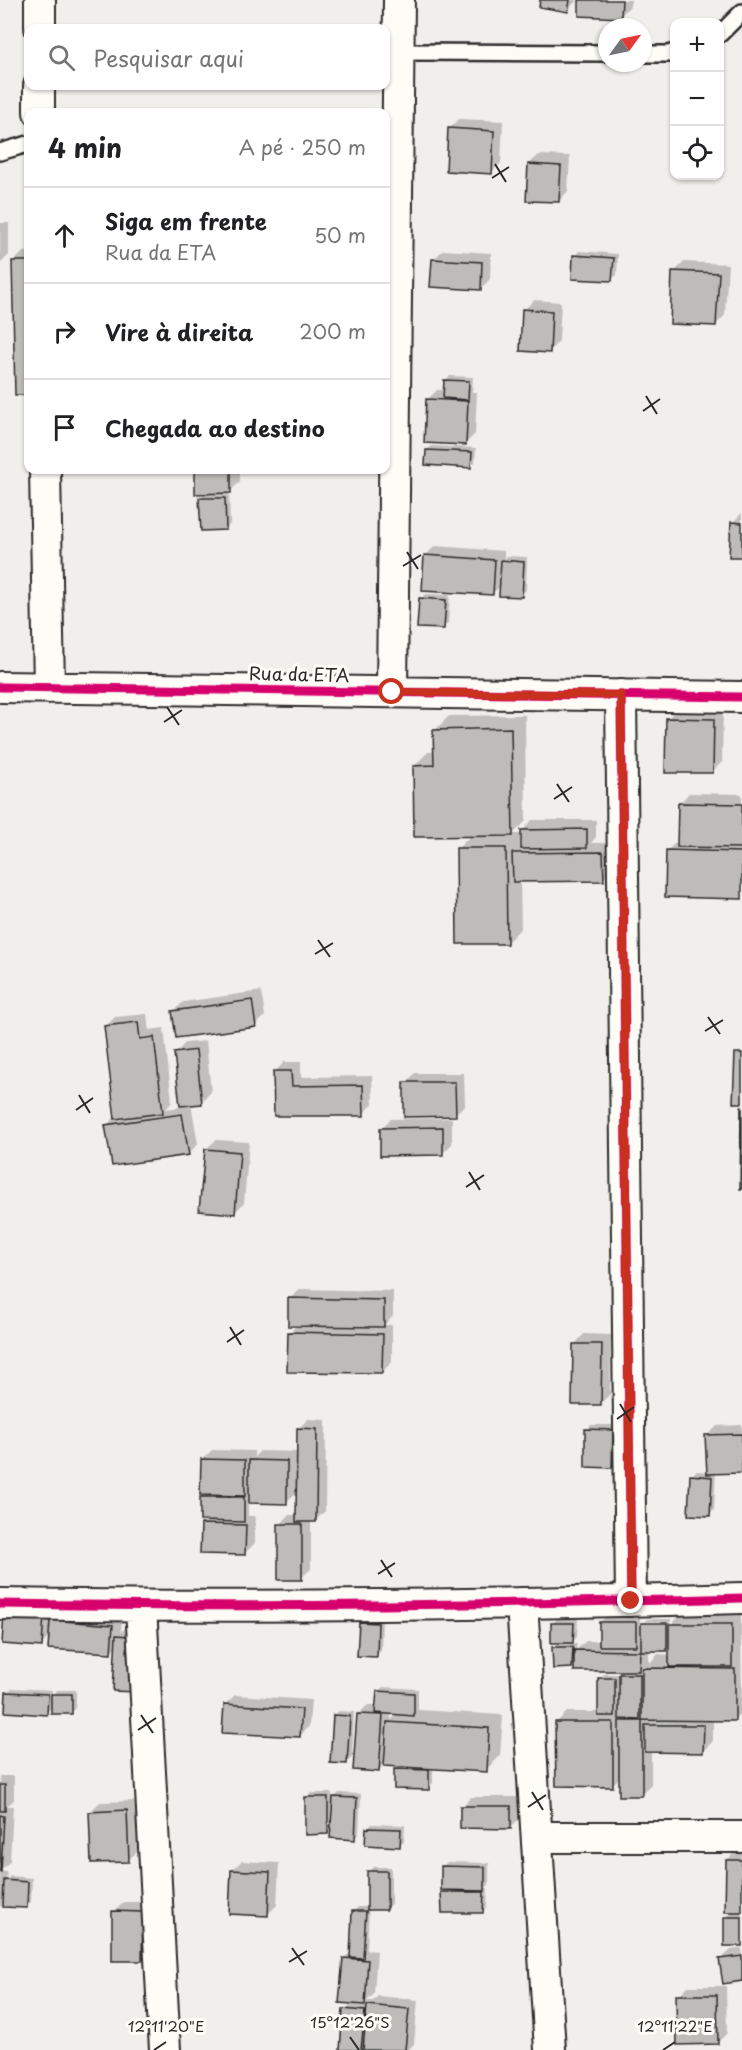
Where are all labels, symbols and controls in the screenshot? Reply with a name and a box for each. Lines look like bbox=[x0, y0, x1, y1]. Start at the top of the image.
north arrow bbox=[598, 18, 652, 72]
map controls bbox=[670, 18, 724, 180]
button: + bbox=[670, 18, 724, 72]
search box bbox=[24, 24, 390, 90]
icon: search bbox=[45, 41, 78, 74]
text: Pesquisar aqui bbox=[93, 41, 244, 74]
button: − bbox=[670, 72, 724, 126]
button: locate bbox=[670, 126, 724, 180]
text: 4 min bbox=[48, 128, 122, 167]
text: A pé · 250 m bbox=[239, 132, 366, 162]
text: Siga em frente bbox=[105, 204, 267, 237]
icon: ahead bbox=[48, 219, 81, 252]
text: 50 m bbox=[314, 220, 366, 250]
text: Rua da ETA bbox=[105, 237, 216, 267]
icon: right bbox=[48, 315, 81, 348]
text: Vire à direita bbox=[105, 315, 253, 348]
text: 200 m bbox=[299, 316, 366, 346]
icon: arrive bbox=[48, 411, 81, 444]
text: Chegada ao destino bbox=[105, 411, 325, 444]
street label: Rua da ETA bbox=[249, 659, 349, 688]
route start bbox=[378, 678, 404, 704]
route end bbox=[617, 1587, 643, 1613]
text: 15°12'26"S bbox=[310, 2010, 390, 2033]
text: 12°11'20"E bbox=[128, 2014, 204, 2037]
text: 12°11'22"E bbox=[637, 2014, 713, 2037]

